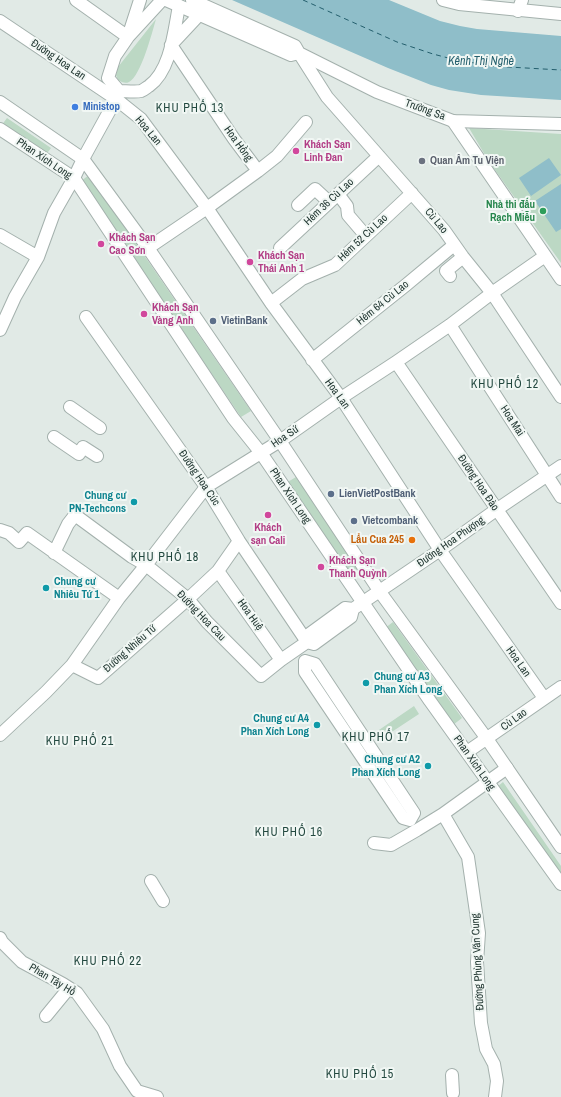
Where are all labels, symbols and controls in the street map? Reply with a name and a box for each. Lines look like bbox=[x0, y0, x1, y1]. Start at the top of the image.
street label: Đường Hoa Lan bbox=[28, 37, 88, 83]
water label: Kênh Thị Nghè bbox=[448, 55, 514, 69]
street label: Trường Sa bbox=[403, 97, 447, 123]
place label: Ministop bbox=[83, 100, 120, 114]
marker: Ministop bbox=[70, 102, 80, 112]
district label: KHU PHỐ 13 bbox=[156, 102, 224, 116]
street label: Hoa Lan bbox=[132, 114, 164, 148]
street label: Hoa Hồng bbox=[221, 124, 255, 164]
street label: Phan Xích Long bbox=[14, 136, 74, 182]
place label: Khách Sạn Linh Đan bbox=[304, 138, 351, 164]
marker: Khách Sạn Linh Đan bbox=[291, 146, 301, 156]
place label: Quan Âm Tu Viện bbox=[430, 154, 504, 168]
marker: Quan Âm Tu Viện bbox=[417, 156, 427, 166]
street label: Hẻm 36 Cù Lao bbox=[301, 176, 357, 228]
place label: Nhà thi đấu Rạch Miễu bbox=[486, 198, 535, 224]
street label: Cù Lao bbox=[422, 206, 450, 236]
marker: Nhà thi đấu Rạch Miễu bbox=[538, 206, 548, 216]
street label: Hẻm 52 Cù Lao bbox=[335, 212, 391, 264]
place label: Khách Sạn Cao Sơn bbox=[109, 231, 156, 257]
marker: Khách Sạn Cao Sơn bbox=[96, 239, 106, 249]
place label: Khách Sạn Thái Anh 1 bbox=[258, 249, 305, 275]
marker: Khách Sạn Thái Anh 1 bbox=[245, 257, 255, 267]
street label: Hẻm 64 Cù Lao bbox=[354, 278, 412, 328]
place label: Khách Sạn Vàng Anh bbox=[152, 301, 199, 327]
marker: Khách Sạn Vàng Anh bbox=[139, 309, 149, 319]
place label: VietinBank bbox=[221, 314, 267, 328]
marker: VietinBank bbox=[208, 316, 218, 326]
street label: Hoa Lan bbox=[322, 376, 352, 412]
district label: KHU PHỐ 12 bbox=[471, 378, 539, 392]
street label: Hoa Mai bbox=[497, 403, 527, 439]
street label: Hoa Sứ bbox=[269, 423, 301, 451]
street label: Đường Hoa Cúc bbox=[176, 448, 222, 508]
street label: Đường Hoa Đào bbox=[454, 452, 502, 514]
street label: Phan Xích Long bbox=[267, 466, 313, 526]
place label: LienVietPostBank bbox=[339, 487, 416, 501]
place label: Chung cư PN-Techcons bbox=[69, 489, 126, 515]
marker: LienVietPostBank bbox=[326, 489, 336, 499]
marker: Chung cư PN-Techcons bbox=[129, 497, 139, 507]
marker: Khách sạn Cali bbox=[263, 510, 273, 520]
place label: Vietcombank bbox=[362, 514, 418, 528]
street label: Đường Hoa Phượng bbox=[415, 514, 487, 570]
marker: Vietcombank bbox=[349, 516, 359, 526]
place label: Khách sạn Cali bbox=[251, 521, 285, 547]
place label: Lẩu Cua 245 bbox=[351, 533, 404, 547]
marker: Lẩu Cua 245 bbox=[407, 535, 417, 545]
district label: KHU PHỐ 18 bbox=[131, 551, 199, 565]
place label: Khách Sạn Thanh Quỳnh bbox=[329, 554, 387, 580]
marker: Khách Sạn Thanh Quỳnh bbox=[316, 562, 326, 572]
place label: Chung cư Nhiêu Tứ 1 bbox=[54, 575, 99, 601]
marker: Chung cư Nhiêu Tứ 1 bbox=[41, 583, 51, 593]
street label: Đường Hoa Cau bbox=[174, 588, 228, 644]
street label: Hoa Huệ bbox=[234, 597, 266, 633]
street label: Đường Nhiêu Tứ bbox=[101, 623, 159, 675]
street label: Hoa Lan bbox=[503, 644, 533, 680]
place label: Chung cư A3 Phan Xích Long bbox=[374, 670, 442, 696]
marker: Chung cư A3 Phan Xích Long bbox=[361, 678, 371, 688]
street label: Cù Lao bbox=[498, 706, 530, 734]
place label: Chung cư A4 Phan Xích Long bbox=[241, 712, 309, 738]
marker: Chung cư A4 Phan Xích Long bbox=[312, 720, 322, 730]
district label: KHU PHỐ 17 bbox=[342, 731, 410, 745]
street label: Phan Xích Long bbox=[450, 733, 498, 793]
district label: KHU PHỐ 21 bbox=[46, 735, 114, 749]
place label: Chung cư A2 Phan Xích Long bbox=[352, 753, 420, 779]
marker: Chung cư A2 Phan Xích Long bbox=[423, 761, 433, 771]
district label: KHU PHỐ 16 bbox=[255, 826, 323, 840]
street label: Đường Phùng Văn Cung bbox=[469, 913, 487, 1011]
district label: KHU PHỐ 22 bbox=[74, 955, 142, 969]
street label: Phan Tây Hồ bbox=[26, 961, 78, 999]
district label: KHU PHỐ 15 bbox=[326, 1068, 394, 1082]

